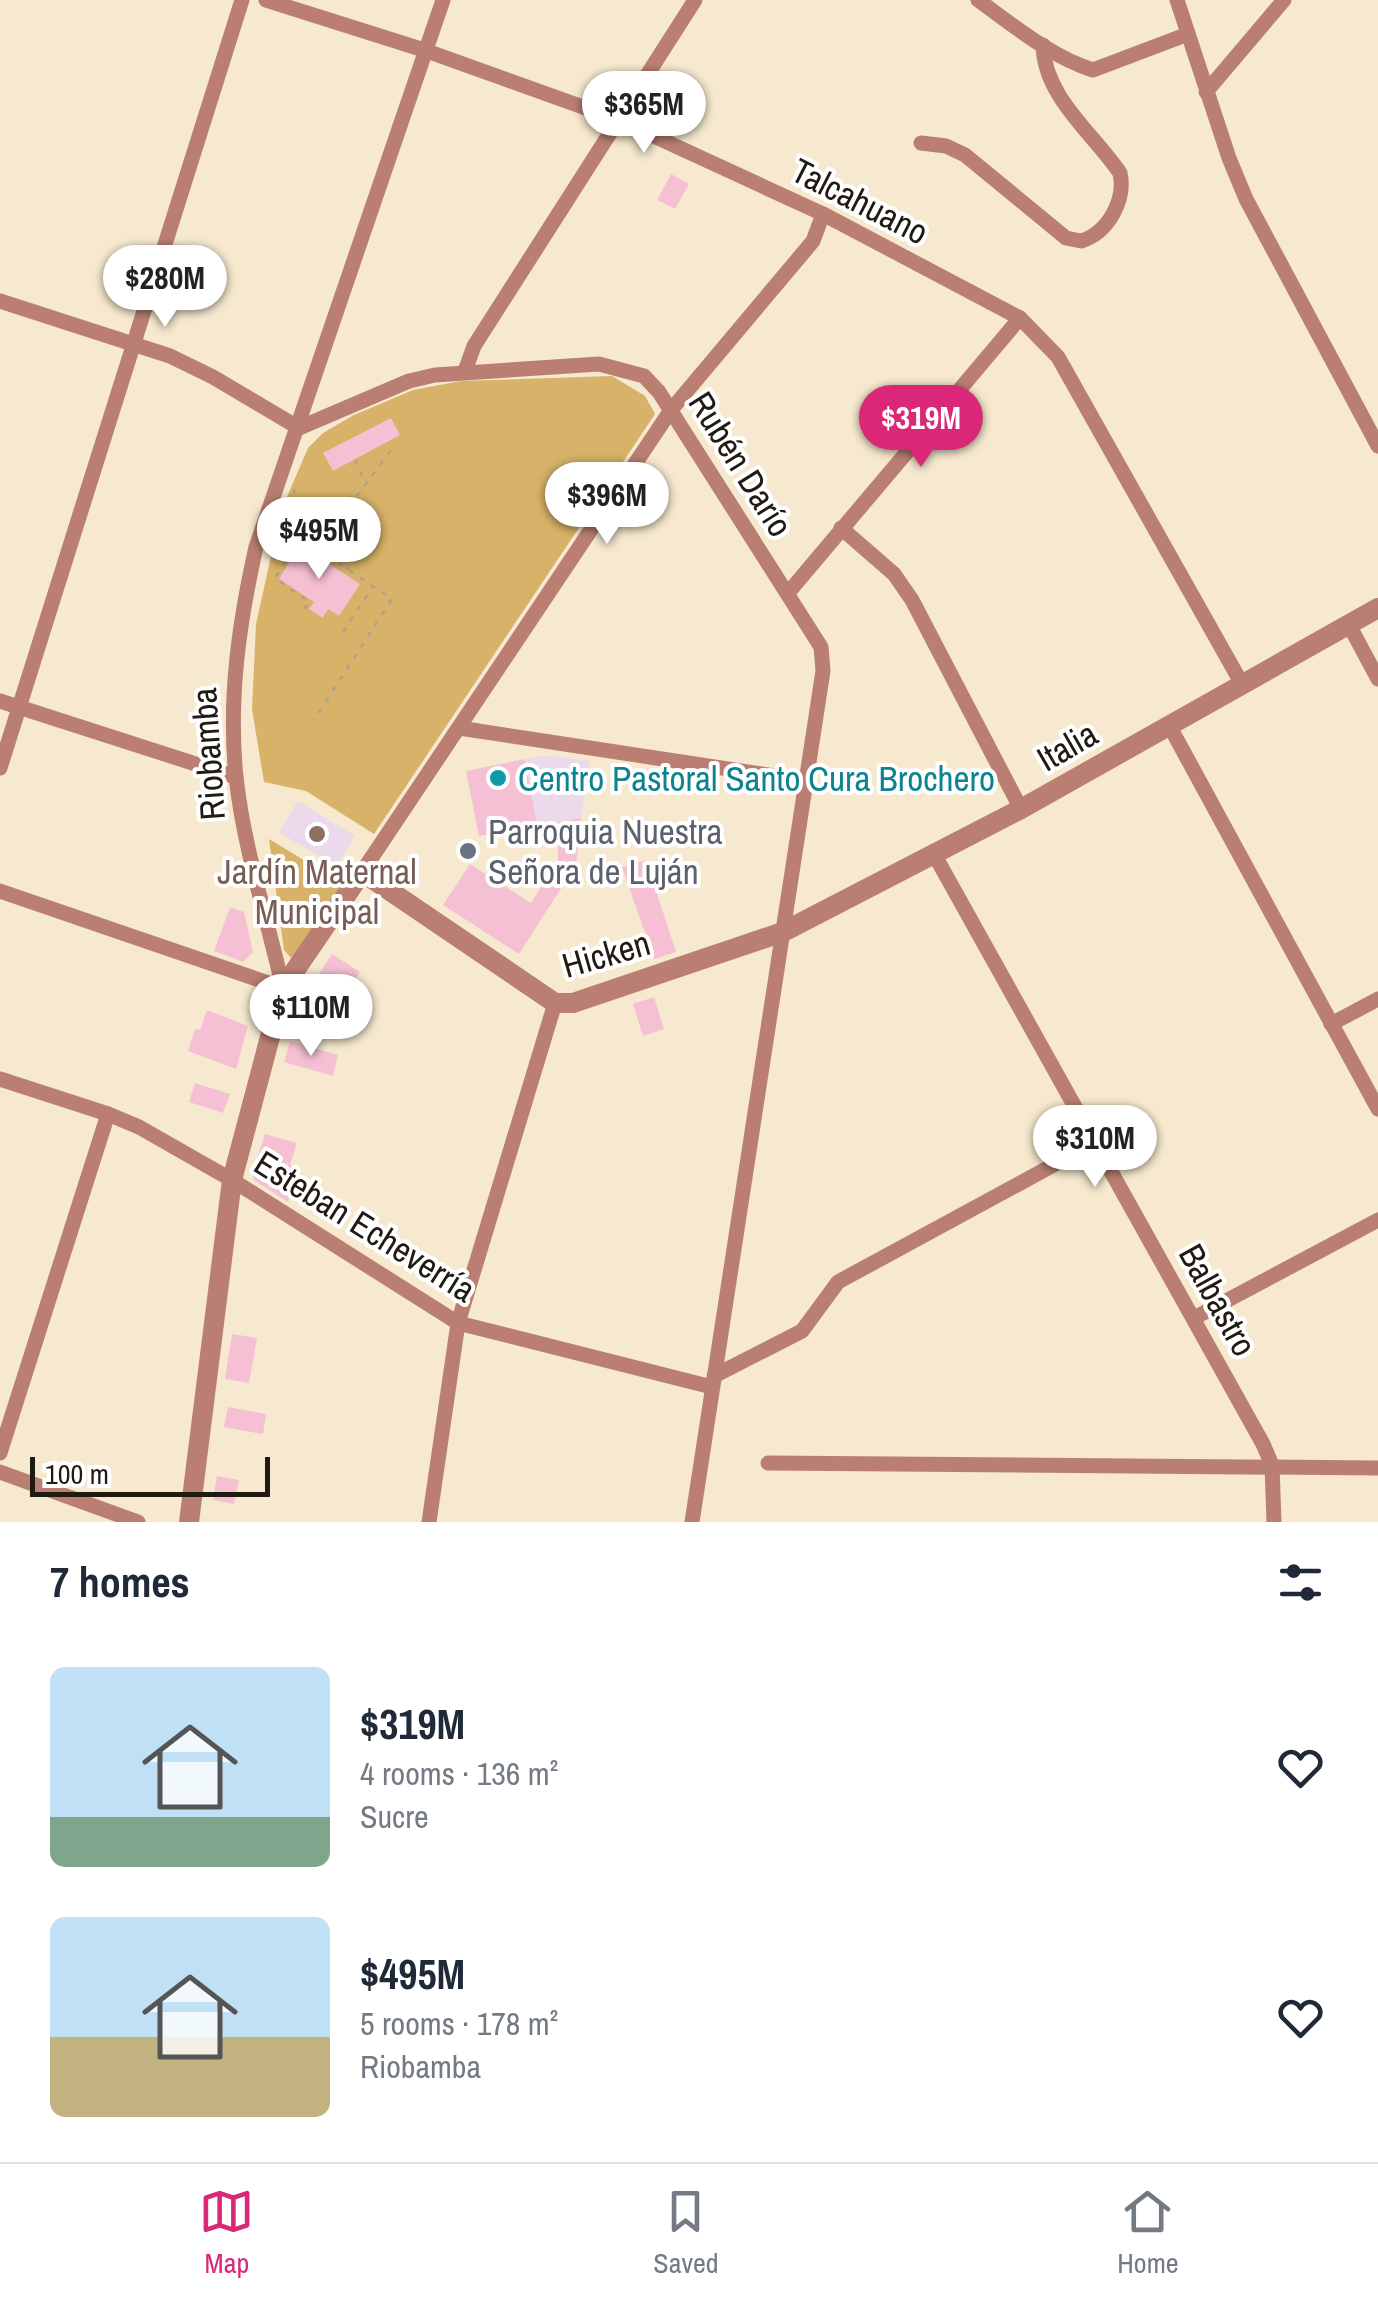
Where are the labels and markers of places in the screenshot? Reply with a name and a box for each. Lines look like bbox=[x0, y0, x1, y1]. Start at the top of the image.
pin: $365M bbox=[574, 71, 714, 156]
pin: $280M bbox=[95, 245, 235, 330]
pin: $319M bbox=[851, 385, 991, 470]
pin: $396M bbox=[537, 462, 677, 547]
pin: $495M bbox=[249, 497, 389, 582]
place label: Centro Pastoral Santo Cura Brochero bbox=[518, 755, 995, 802]
marker: Centro Pastoral Santo Cura Brochero bbox=[487, 767, 509, 789]
place label: Parroquia Nuestra Señora de Luján bbox=[488, 808, 723, 895]
marker: Jardín Maternal Municipal bbox=[306, 823, 328, 845]
marker: Parroquia Nuestra Señora de Luján bbox=[457, 840, 479, 862]
place label: Jardín Maternal Municipal bbox=[217, 848, 417, 935]
pin: $110M bbox=[241, 974, 381, 1059]
pin: $310M bbox=[1025, 1105, 1165, 1190]

